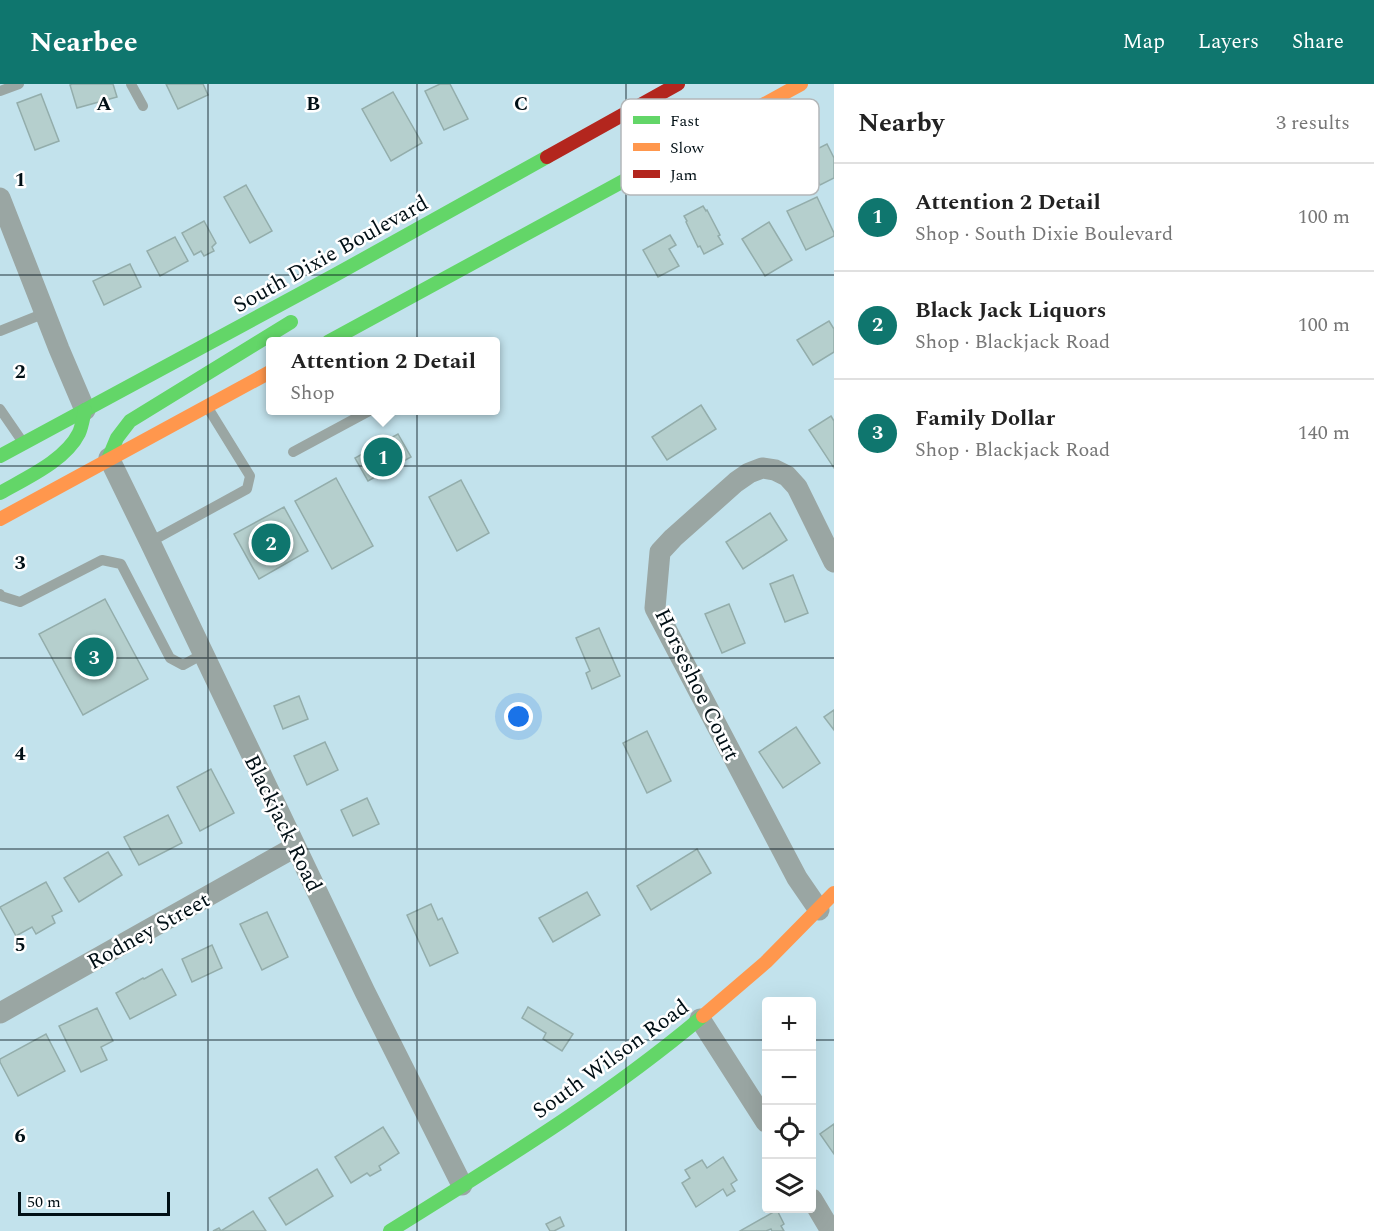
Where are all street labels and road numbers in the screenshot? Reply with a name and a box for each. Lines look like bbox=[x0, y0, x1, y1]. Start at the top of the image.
street label: South Dixie Boulevard bbox=[227, 187, 434, 322]
street label: Horseshoe Court bbox=[645, 603, 748, 767]
street label: Blackjack Road bbox=[235, 749, 330, 898]
street label: Rodney Street bbox=[81, 884, 216, 979]
street label: South Wilson Road bbox=[526, 991, 696, 1127]

